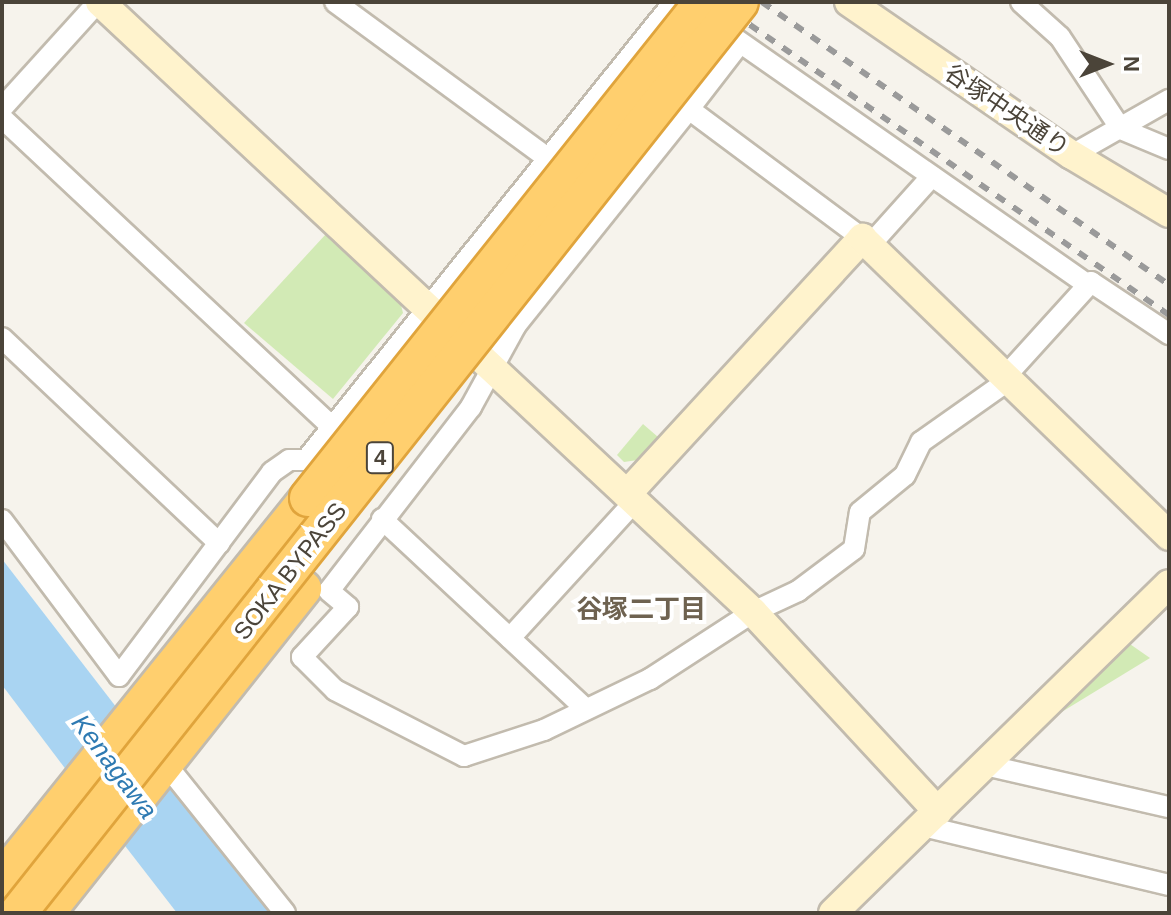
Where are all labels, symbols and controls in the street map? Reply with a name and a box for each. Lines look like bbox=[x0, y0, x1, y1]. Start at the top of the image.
north arrow bbox=[1067, 24, 1147, 104]
text: N bbox=[1119, 56, 1144, 72]
street label: 谷塚中央通り bbox=[939, 58, 1075, 162]
road number: 4 bbox=[364, 440, 396, 476]
street label: SOKA BYPASS bbox=[227, 496, 353, 646]
district label: 谷塚二丁目 bbox=[576, 594, 706, 626]
water label: Kenagawa bbox=[65, 709, 163, 825]

